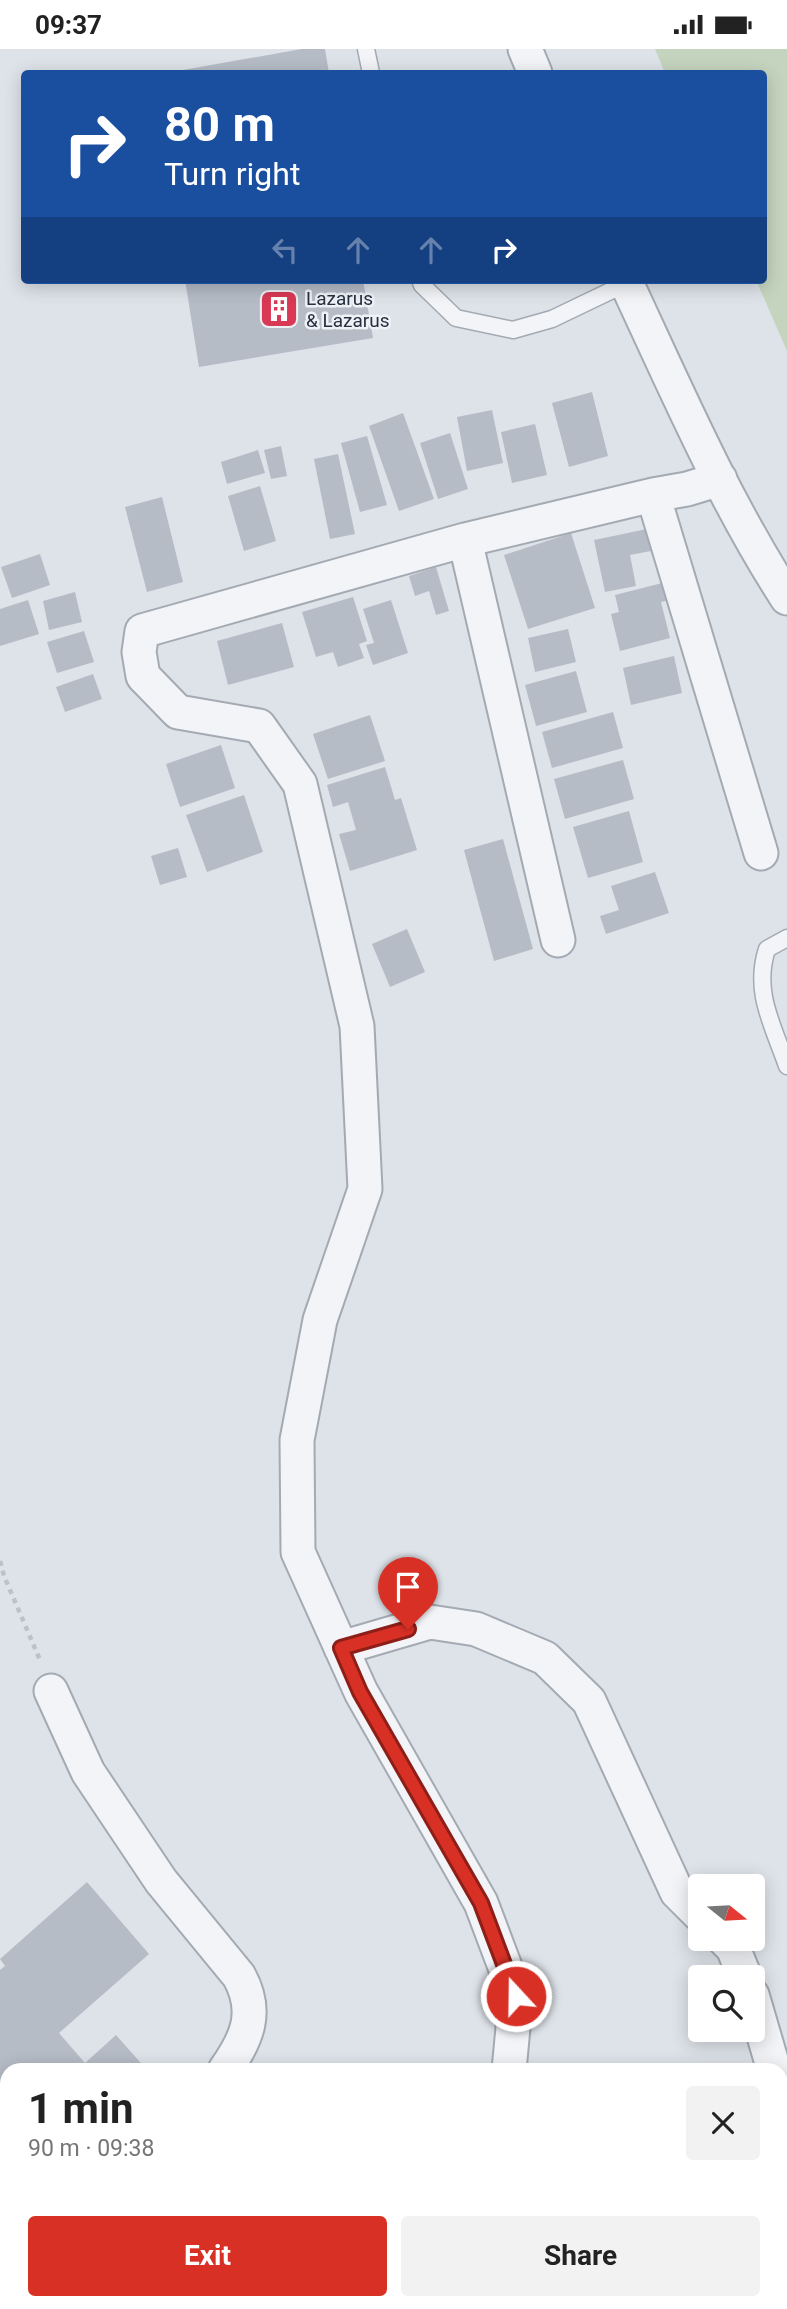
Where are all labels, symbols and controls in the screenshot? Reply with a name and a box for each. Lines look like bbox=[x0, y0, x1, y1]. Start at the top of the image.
text: 09:37 bbox=[35, 10, 102, 40]
text: 80 m bbox=[164, 96, 275, 153]
icon: right bbox=[49, 98, 140, 189]
text: Turn right bbox=[164, 155, 300, 193]
icon: left bbox=[266, 231, 304, 269]
icon: ahead bbox=[339, 231, 377, 269]
icon: ahead bbox=[412, 231, 450, 269]
icon: right bbox=[485, 231, 523, 269]
place label: Lazarus & Lazarus bbox=[306, 287, 390, 332]
building icon: Lazarus & Lazarus bbox=[258, 288, 300, 330]
pin bbox=[378, 1557, 438, 1629]
icon: arrive bbox=[389, 1568, 427, 1606]
north arrow bbox=[688, 1874, 765, 1951]
map controls bbox=[688, 1874, 765, 2042]
position arrow bbox=[479, 1959, 553, 2033]
button: search bbox=[688, 1965, 765, 2042]
text: 1 min bbox=[28, 2084, 134, 2133]
button: close bbox=[686, 2086, 760, 2160]
text: 90 m · 09:38 bbox=[28, 2135, 154, 2162]
button: Exit bbox=[28, 2216, 387, 2296]
button: Share bbox=[401, 2216, 760, 2296]

